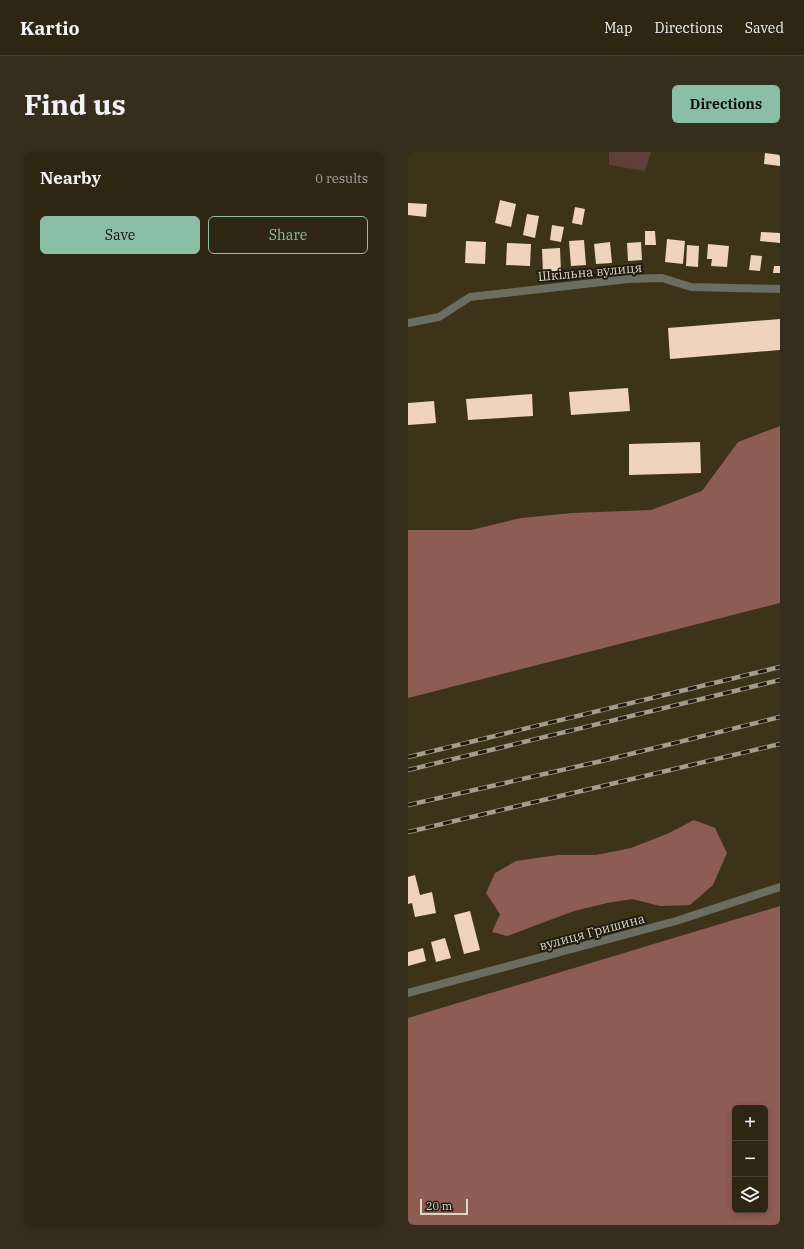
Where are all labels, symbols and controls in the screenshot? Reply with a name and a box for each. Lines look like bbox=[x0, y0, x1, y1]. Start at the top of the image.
text: Kartio bbox=[20, 16, 80, 40]
text: Map bbox=[604, 19, 633, 37]
text: Directions bbox=[655, 19, 723, 37]
text: Saved bbox=[745, 19, 784, 37]
button: Directions bbox=[672, 85, 780, 123]
text: Find us bbox=[24, 86, 126, 123]
text: Nearby bbox=[40, 167, 101, 189]
text: 0 results bbox=[315, 170, 368, 187]
button: Save bbox=[40, 216, 200, 254]
button: Share bbox=[208, 216, 368, 254]
street label: Шкільна вулиця bbox=[537, 259, 643, 285]
street label: вулиця Гришина bbox=[537, 910, 647, 954]
map controls bbox=[732, 1105, 768, 1213]
button: + bbox=[732, 1105, 768, 1141]
button: − bbox=[732, 1141, 768, 1177]
button: layers bbox=[732, 1177, 768, 1213]
scale bar bbox=[420, 1197, 468, 1216]
text: 20 m bbox=[426, 1199, 452, 1213]

